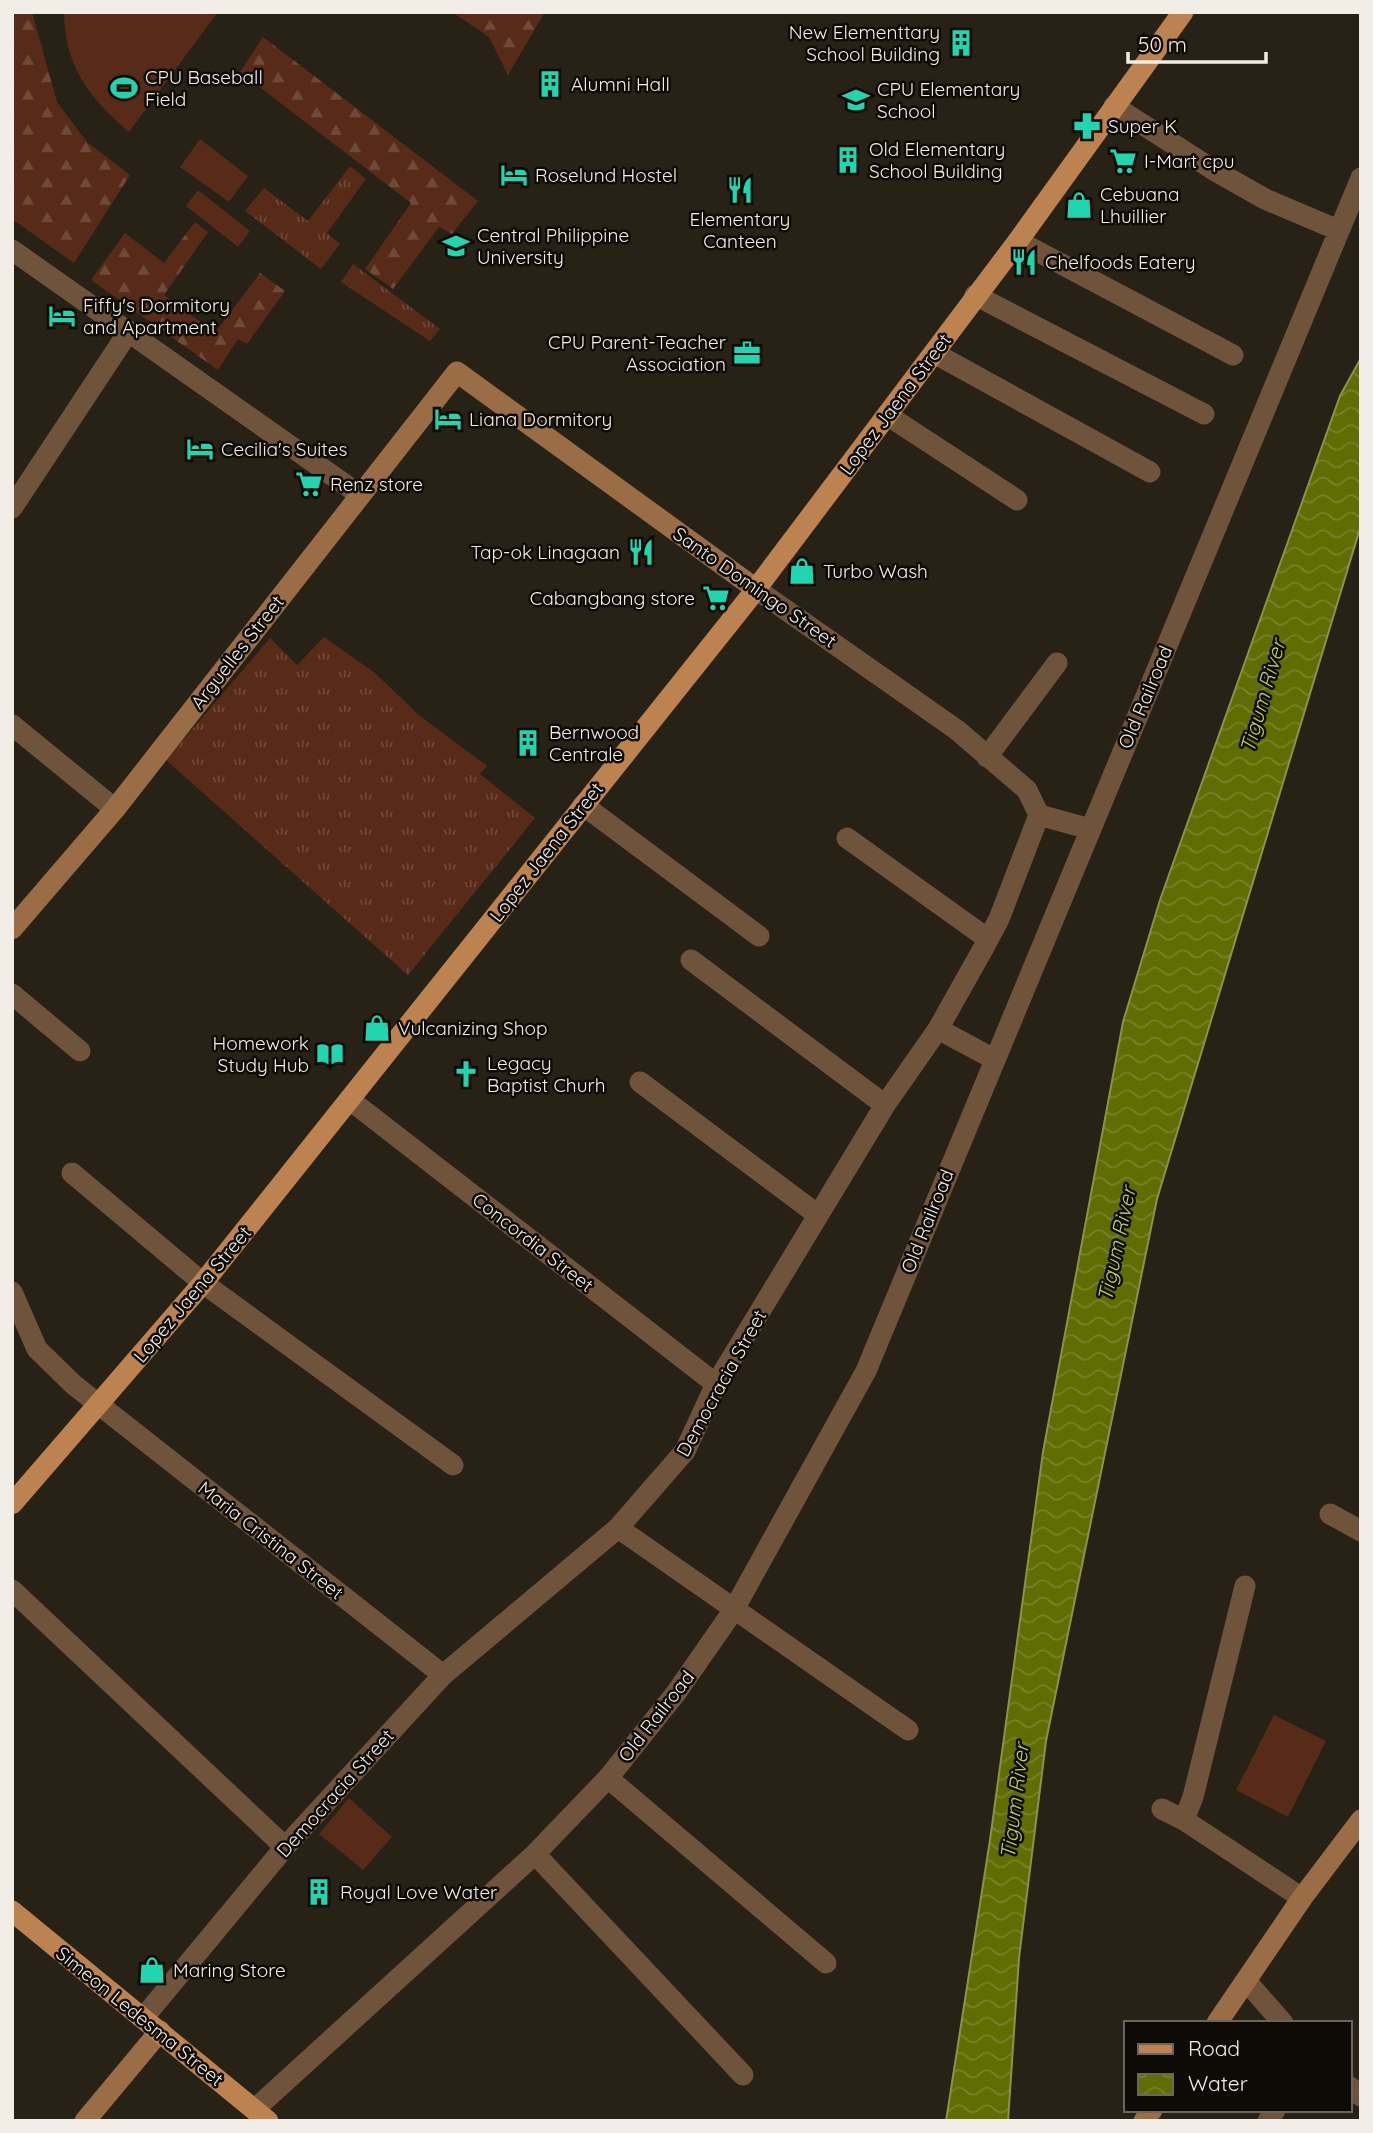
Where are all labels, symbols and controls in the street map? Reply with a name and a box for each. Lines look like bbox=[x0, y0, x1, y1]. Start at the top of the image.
place label: New Elementtary School Building bbox=[789, 20, 940, 66]
scale bar bbox=[1128, 21, 1266, 65]
building icon: New Elementtary School Building bbox=[946, 28, 976, 58]
text: 50 m bbox=[1138, 31, 1187, 57]
place label: CPU Baseball Field bbox=[145, 65, 263, 111]
building icon: Alumni Hall bbox=[535, 69, 565, 99]
place label: Alumni Hall bbox=[571, 72, 670, 96]
sports icon: CPU Baseball Field bbox=[109, 73, 139, 103]
place label: CPU Elementary School bbox=[877, 77, 1020, 123]
school or university icon: CPU Elementary School bbox=[841, 85, 871, 115]
pharmacy icon: Super K bbox=[1072, 111, 1102, 141]
place label: Super K bbox=[1108, 114, 1177, 138]
place label: Old Elementary School Building bbox=[869, 137, 1005, 183]
building icon: Old Elementary School Building bbox=[833, 145, 863, 175]
supermarket icon: I-Mart cpu bbox=[1108, 146, 1138, 176]
place label: I-Mart cpu bbox=[1144, 149, 1235, 173]
hotel icon: Roselund Hostel bbox=[499, 160, 529, 190]
place label: Roselund Hostel bbox=[535, 163, 677, 187]
restaurant icon: Elementary Canteen bbox=[725, 175, 755, 205]
place label: Cebuana Lhuillier bbox=[1100, 182, 1179, 228]
shop icon: Cebuana Lhuillier bbox=[1064, 190, 1094, 220]
place label: Elementary Canteen bbox=[690, 207, 790, 253]
place label: Central Philippine University bbox=[477, 223, 629, 269]
school or university icon: Central Philippine University bbox=[441, 231, 471, 261]
restaurant icon: Chelfoods Eatery bbox=[1009, 247, 1039, 277]
place label: Chelfoods Eatery bbox=[1045, 250, 1196, 274]
place label: Fiffy's Dormitory and Apartment bbox=[83, 293, 230, 339]
hotel icon: Fiffy's Dormitory and Apartment bbox=[47, 301, 77, 331]
street label: Lopez Jaena Street bbox=[834, 329, 956, 479]
place label: CPU Parent-Teacher Association bbox=[548, 330, 727, 376]
office icon: CPU Parent-Teacher Association bbox=[732, 338, 762, 368]
hotel icon: Liana Dormitory bbox=[433, 404, 463, 434]
place label: Liana Dormitory bbox=[469, 407, 612, 431]
hotel icon: Cecilia's Suites bbox=[185, 434, 215, 464]
place label: Cecilia's Suites bbox=[221, 437, 347, 461]
supermarket icon: Renz store bbox=[294, 469, 324, 499]
place label: Renz store bbox=[330, 472, 423, 496]
street label: Santo Domingo Street bbox=[669, 522, 841, 652]
restaurant icon: Tap-ok Linagaan bbox=[626, 537, 656, 567]
place label: Tap-ok Linagaan bbox=[471, 540, 620, 564]
shop icon: Turbo Wash bbox=[787, 556, 817, 586]
place label: Turbo Wash bbox=[823, 559, 928, 583]
supermarket icon: Cabangbang store bbox=[701, 583, 731, 613]
place label: Cabangbang store bbox=[530, 586, 695, 610]
street label: Arguelles Street bbox=[185, 590, 289, 714]
water label: Tigum River bbox=[1233, 634, 1291, 756]
street label: Old Railroad bbox=[1113, 642, 1177, 752]
place label: Bernwood Centrale bbox=[549, 720, 639, 766]
building icon: Bernwood Centrale bbox=[513, 728, 543, 758]
street label: Lopez Jaena Street bbox=[484, 777, 608, 927]
shop icon: Vulcanizing Shop bbox=[362, 1013, 392, 1043]
place label: Vulcanizing Shop bbox=[398, 1016, 548, 1040]
place label: Homework Study Hub bbox=[213, 1031, 309, 1077]
library icon: Homework Study Hub bbox=[315, 1039, 345, 1069]
place label: Legacy Baptist Churh bbox=[487, 1051, 606, 1097]
church icon: Legacy Baptist Churh bbox=[451, 1059, 481, 1089]
street label: Old Railroad bbox=[895, 1166, 959, 1276]
water label: Tigum River bbox=[1091, 1181, 1141, 1304]
street label: Concordia Street bbox=[468, 1187, 598, 1297]
street label: Lopez Jaena Street bbox=[128, 1221, 256, 1367]
street label: Democracia Street bbox=[671, 1305, 771, 1461]
street label: Maria Cristina Street bbox=[193, 1476, 349, 1604]
street label: Old Railroad bbox=[613, 1665, 699, 1767]
street label: Democracia Street bbox=[271, 1724, 399, 1862]
water label: Tigum River bbox=[994, 1739, 1034, 1860]
building icon: Royal Love Water bbox=[304, 1877, 334, 1907]
place label: Royal Love Water bbox=[340, 1880, 498, 1904]
street label: Simeon Ledesma Street bbox=[51, 1941, 229, 2091]
shop icon: Maring Store bbox=[137, 1955, 167, 1985]
place label: Maring Store bbox=[173, 1958, 286, 1982]
legend bbox=[1124, 2021, 1352, 2112]
text: Road bbox=[1188, 2035, 1240, 2061]
text: Water bbox=[1188, 2070, 1248, 2096]

